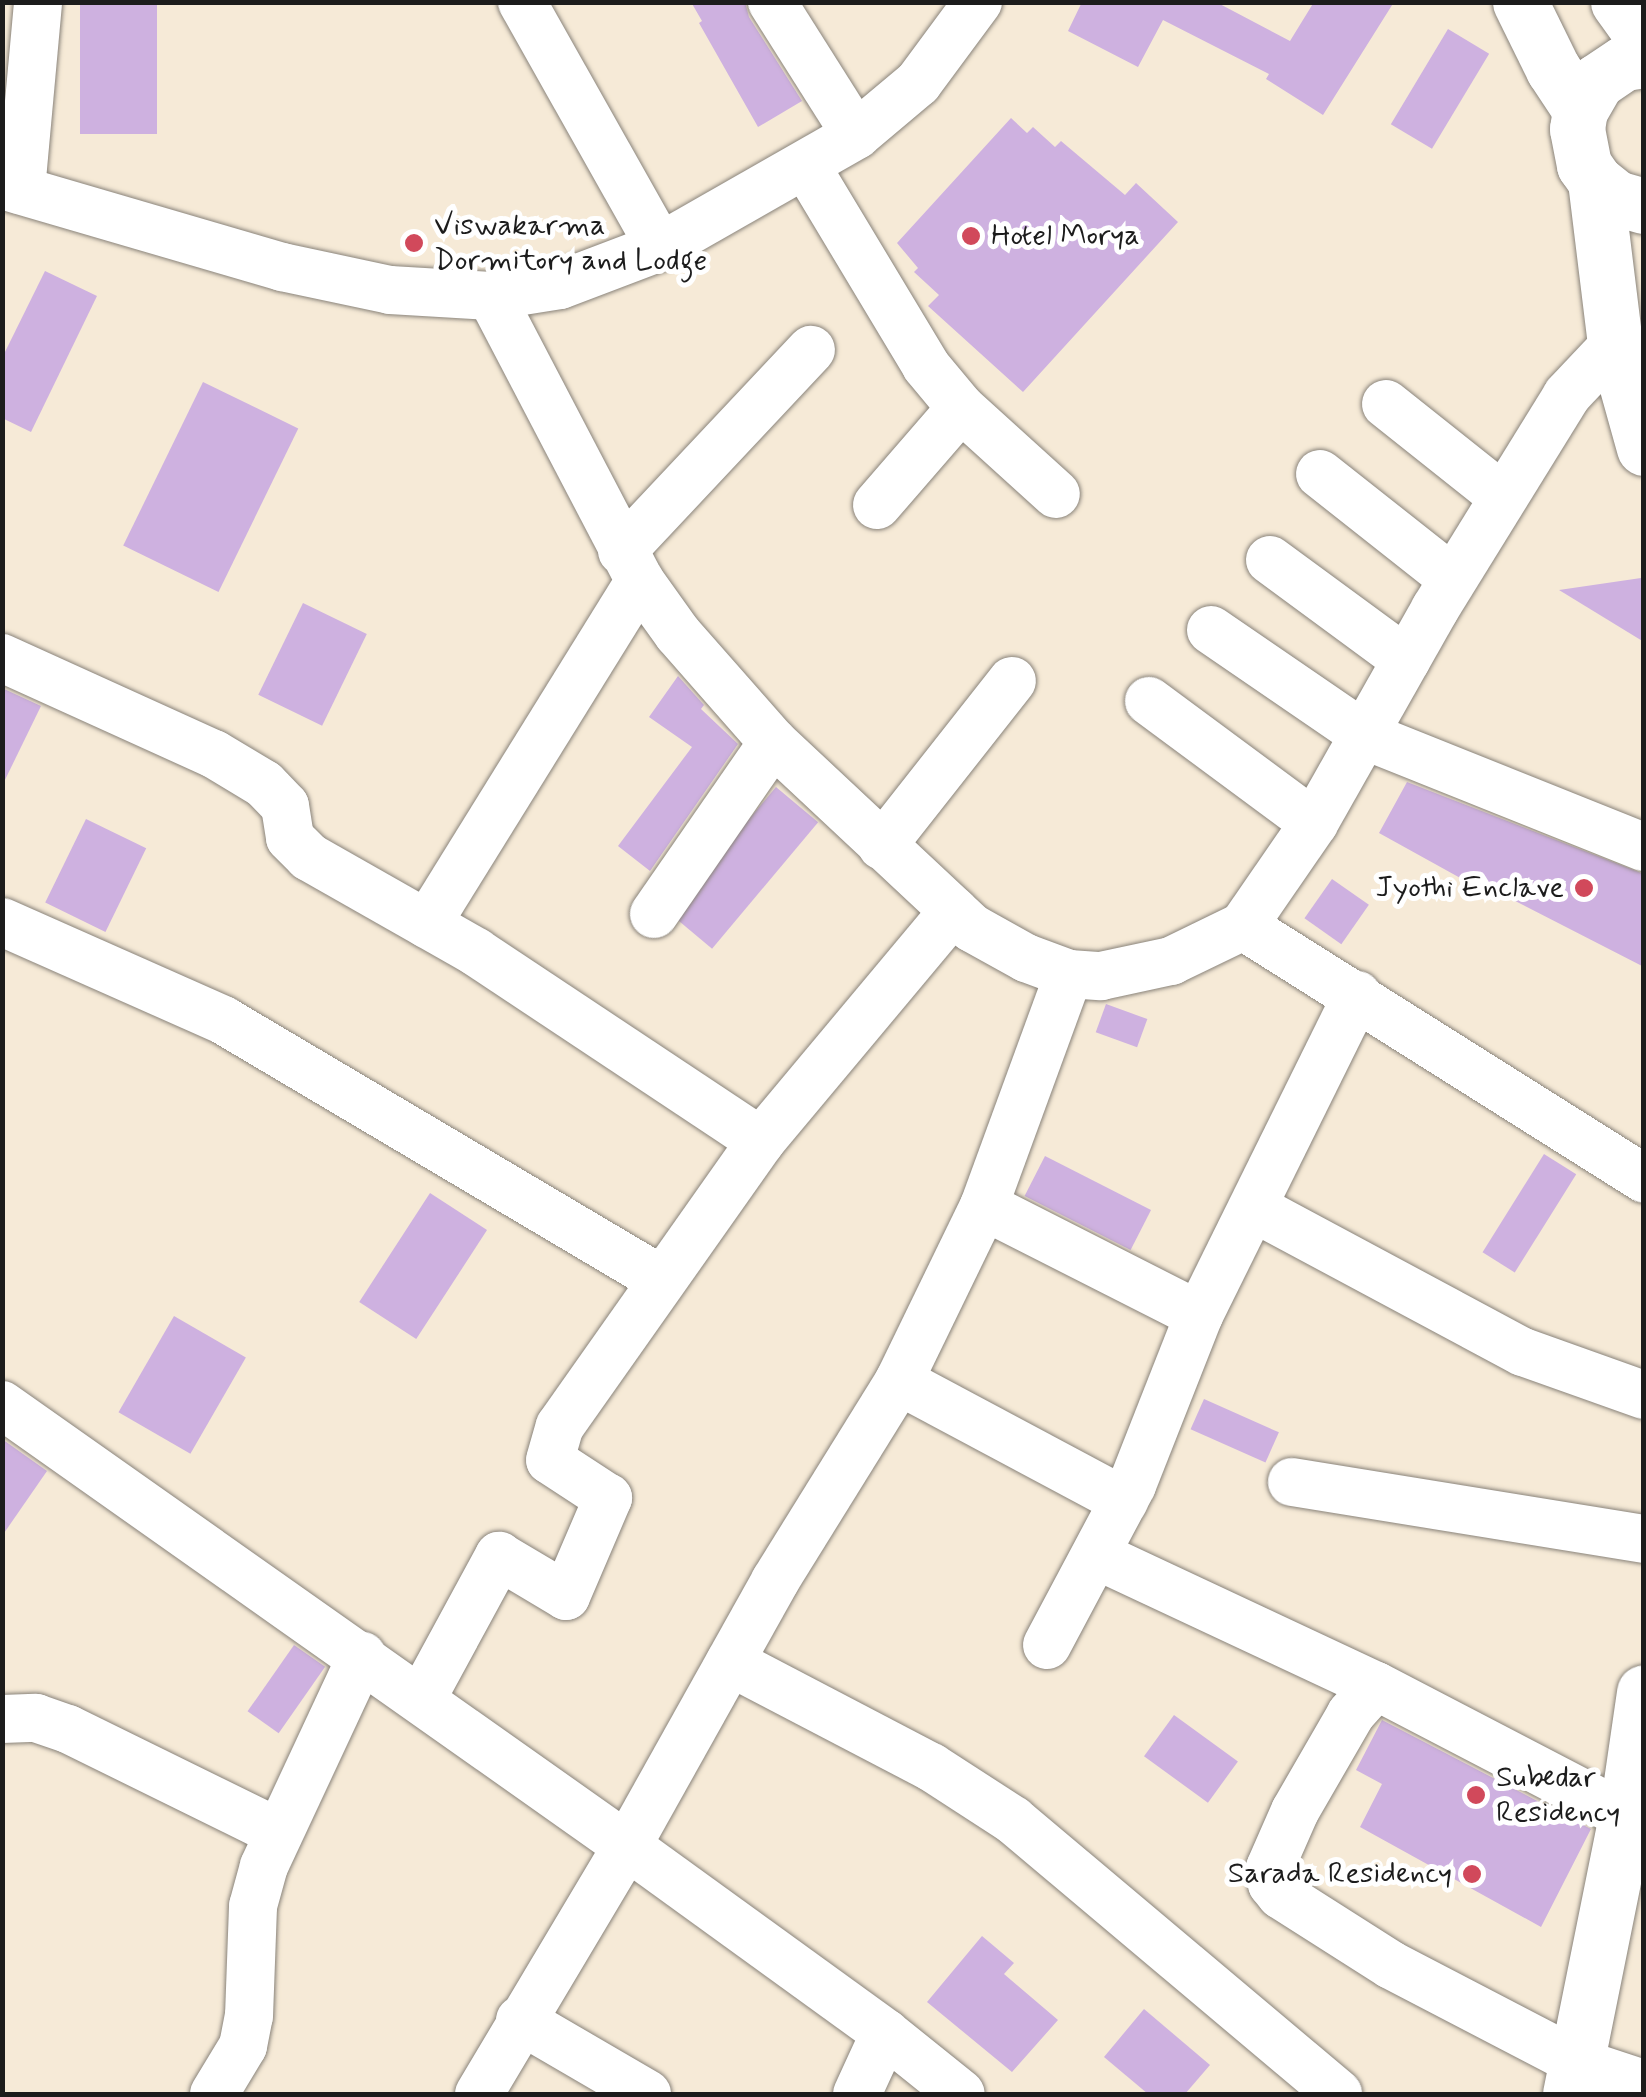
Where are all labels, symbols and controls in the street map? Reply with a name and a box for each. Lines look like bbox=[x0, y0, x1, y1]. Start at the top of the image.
place label: Viswakarma Dormitory and Lodge bbox=[434, 208, 711, 278]
place label: Hotel Morya bbox=[991, 218, 1140, 254]
marker: Hotel Morya bbox=[960, 225, 982, 247]
marker: Viswakarma Dormitory and Lodge bbox=[403, 232, 425, 254]
place label: Jyothi Enclave bbox=[1384, 870, 1564, 906]
marker: Jyothi Enclave bbox=[1573, 877, 1595, 899]
place label: Subedar Residency bbox=[1496, 1760, 1620, 1830]
marker: Subedar Residency bbox=[1465, 1784, 1487, 1806]
place label: Sarada Residency bbox=[1228, 1856, 1452, 1892]
marker: Sarada Residency bbox=[1461, 1863, 1483, 1885]

